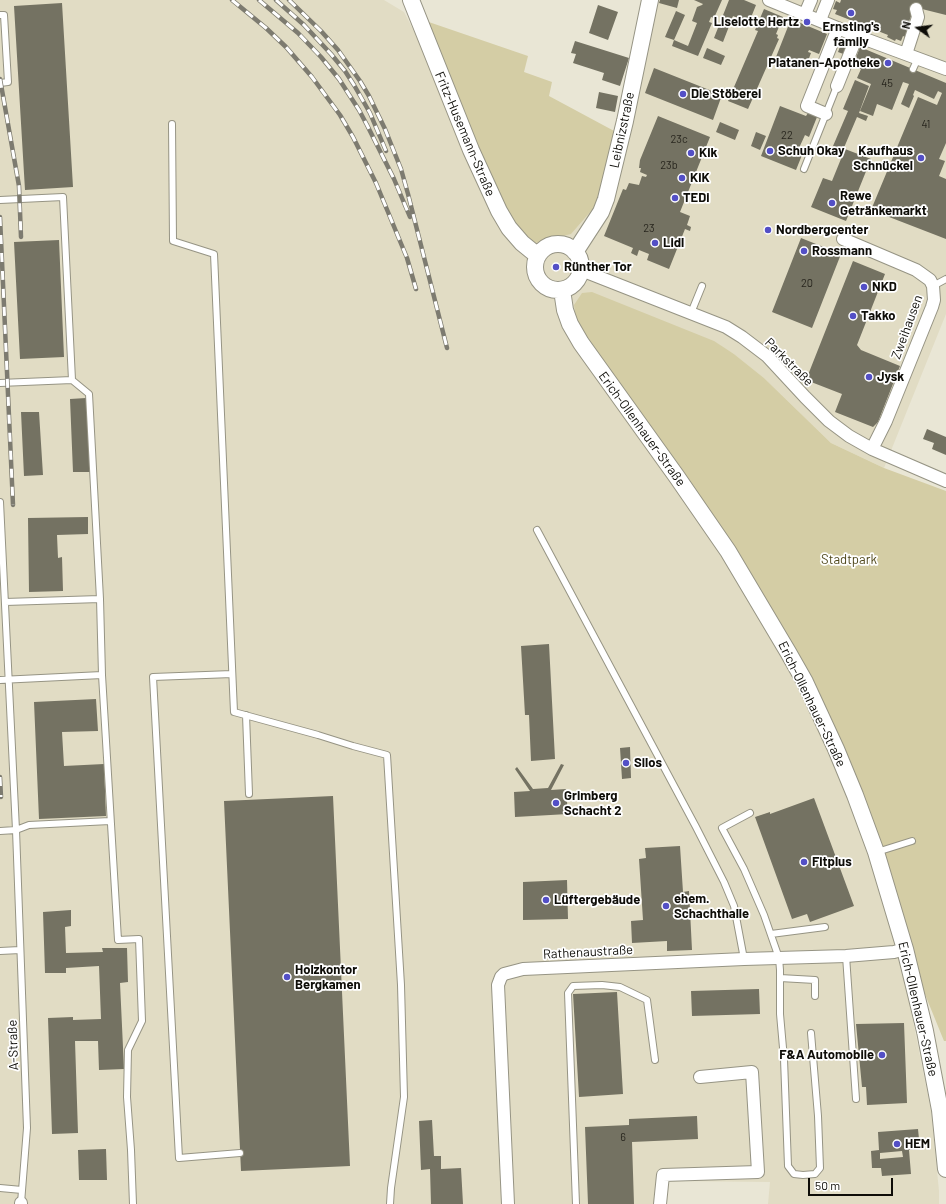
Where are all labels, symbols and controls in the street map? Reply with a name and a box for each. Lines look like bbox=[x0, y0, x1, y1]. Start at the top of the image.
marker: Ernsting's family bbox=[846, 8, 856, 18]
north arrow bbox=[898, 8, 938, 48]
place label: Liselotte Hertz bbox=[714, 14, 799, 30]
marker: Liselotte Hertz bbox=[802, 17, 812, 27]
place label: Ernsting's family bbox=[822, 19, 880, 50]
text: N bbox=[899, 20, 913, 30]
place label: Platanen-Apotheke bbox=[768, 55, 880, 71]
marker: Platanen-Apotheke bbox=[883, 58, 893, 68]
street label: Fritz-Husemann-Straße bbox=[432, 69, 498, 199]
house number: 45 bbox=[881, 76, 893, 90]
place label: Die Stöberei bbox=[691, 86, 761, 102]
marker: Die Stöberei bbox=[678, 89, 688, 99]
street label: Leibnizstraße bbox=[606, 91, 638, 169]
house number: 41 bbox=[922, 117, 930, 131]
house number: 22 bbox=[781, 128, 793, 142]
house number: 23c bbox=[670, 132, 688, 146]
place label: Schuh Okay bbox=[778, 143, 845, 159]
place label: Kaufhaus Schnückel bbox=[853, 143, 913, 174]
place label: Kik bbox=[699, 145, 717, 161]
marker: Schuh Okay bbox=[765, 146, 775, 156]
marker: Kik bbox=[686, 148, 696, 158]
marker: Kaufhaus Schnückel bbox=[916, 153, 926, 163]
house number: 23b bbox=[660, 158, 678, 172]
place label: KiK bbox=[690, 170, 710, 186]
marker: KiK bbox=[677, 173, 687, 183]
place label: Rewe Getränkemarkt bbox=[840, 188, 927, 219]
place label: TEDi bbox=[683, 190, 710, 206]
marker: TEDi bbox=[670, 193, 680, 203]
marker: Rewe Getränkemarkt bbox=[827, 198, 837, 208]
house number: 23 bbox=[643, 221, 655, 235]
place label: Nordbergcenter bbox=[776, 222, 868, 238]
marker: Nordbergcenter bbox=[763, 225, 773, 235]
place label: Lidl bbox=[663, 235, 684, 251]
marker: Lidl bbox=[650, 238, 660, 248]
place label: Rossmann bbox=[812, 243, 872, 259]
marker: Rossmann bbox=[799, 246, 809, 256]
place label: Rünther Tor bbox=[564, 259, 632, 275]
marker: Rünther Tor bbox=[551, 262, 561, 272]
house number: 20 bbox=[801, 276, 813, 290]
place label: NKD bbox=[872, 279, 897, 295]
marker: NKD bbox=[859, 282, 869, 292]
street label: Zweihausen bbox=[888, 293, 926, 361]
place label: Takko bbox=[861, 308, 896, 324]
marker: Takko bbox=[848, 311, 858, 321]
street label: Parkstraße bbox=[762, 335, 816, 389]
street label: Erich-Ollenhauer-Straße bbox=[595, 369, 689, 489]
place label: Jysk bbox=[877, 369, 904, 385]
marker: Jysk bbox=[864, 372, 874, 382]
park label: Stadtpark bbox=[821, 552, 877, 568]
street label: Erich-Ollenhauer-Straße bbox=[775, 639, 849, 769]
place label: Silos bbox=[634, 755, 662, 771]
marker: Silos bbox=[621, 758, 631, 768]
place label: Grimberg Schacht 2 bbox=[564, 788, 622, 819]
marker: Grimberg Schacht 2 bbox=[551, 798, 561, 808]
place label: Fitplus bbox=[812, 854, 852, 870]
marker: Fitplus bbox=[799, 857, 809, 867]
place label: ehem. Schachthalle bbox=[674, 891, 749, 922]
place label: Lüftergebäude bbox=[554, 892, 640, 908]
marker: Lüftergebäude bbox=[541, 895, 551, 905]
marker: ehem. Schachthalle bbox=[661, 901, 671, 911]
street label: Erich-Ollenhauer-Straße bbox=[895, 940, 941, 1078]
street label: Rathenaustraße bbox=[543, 942, 633, 962]
place label: Holzkontor Bergkamen bbox=[295, 962, 361, 993]
marker: Holzkontor Bergkamen bbox=[282, 972, 292, 982]
street label: A-Straße bbox=[4, 1019, 22, 1071]
place label: F&A Automobile bbox=[779, 1047, 874, 1063]
marker: F&A Automobile bbox=[877, 1050, 887, 1060]
house number: 6 bbox=[620, 1130, 626, 1144]
place label: HEM bbox=[905, 1136, 930, 1152]
marker: HEM bbox=[892, 1139, 902, 1149]
scale bar bbox=[810, 1170, 895, 1196]
text: 50 m bbox=[815, 1178, 840, 1192]

